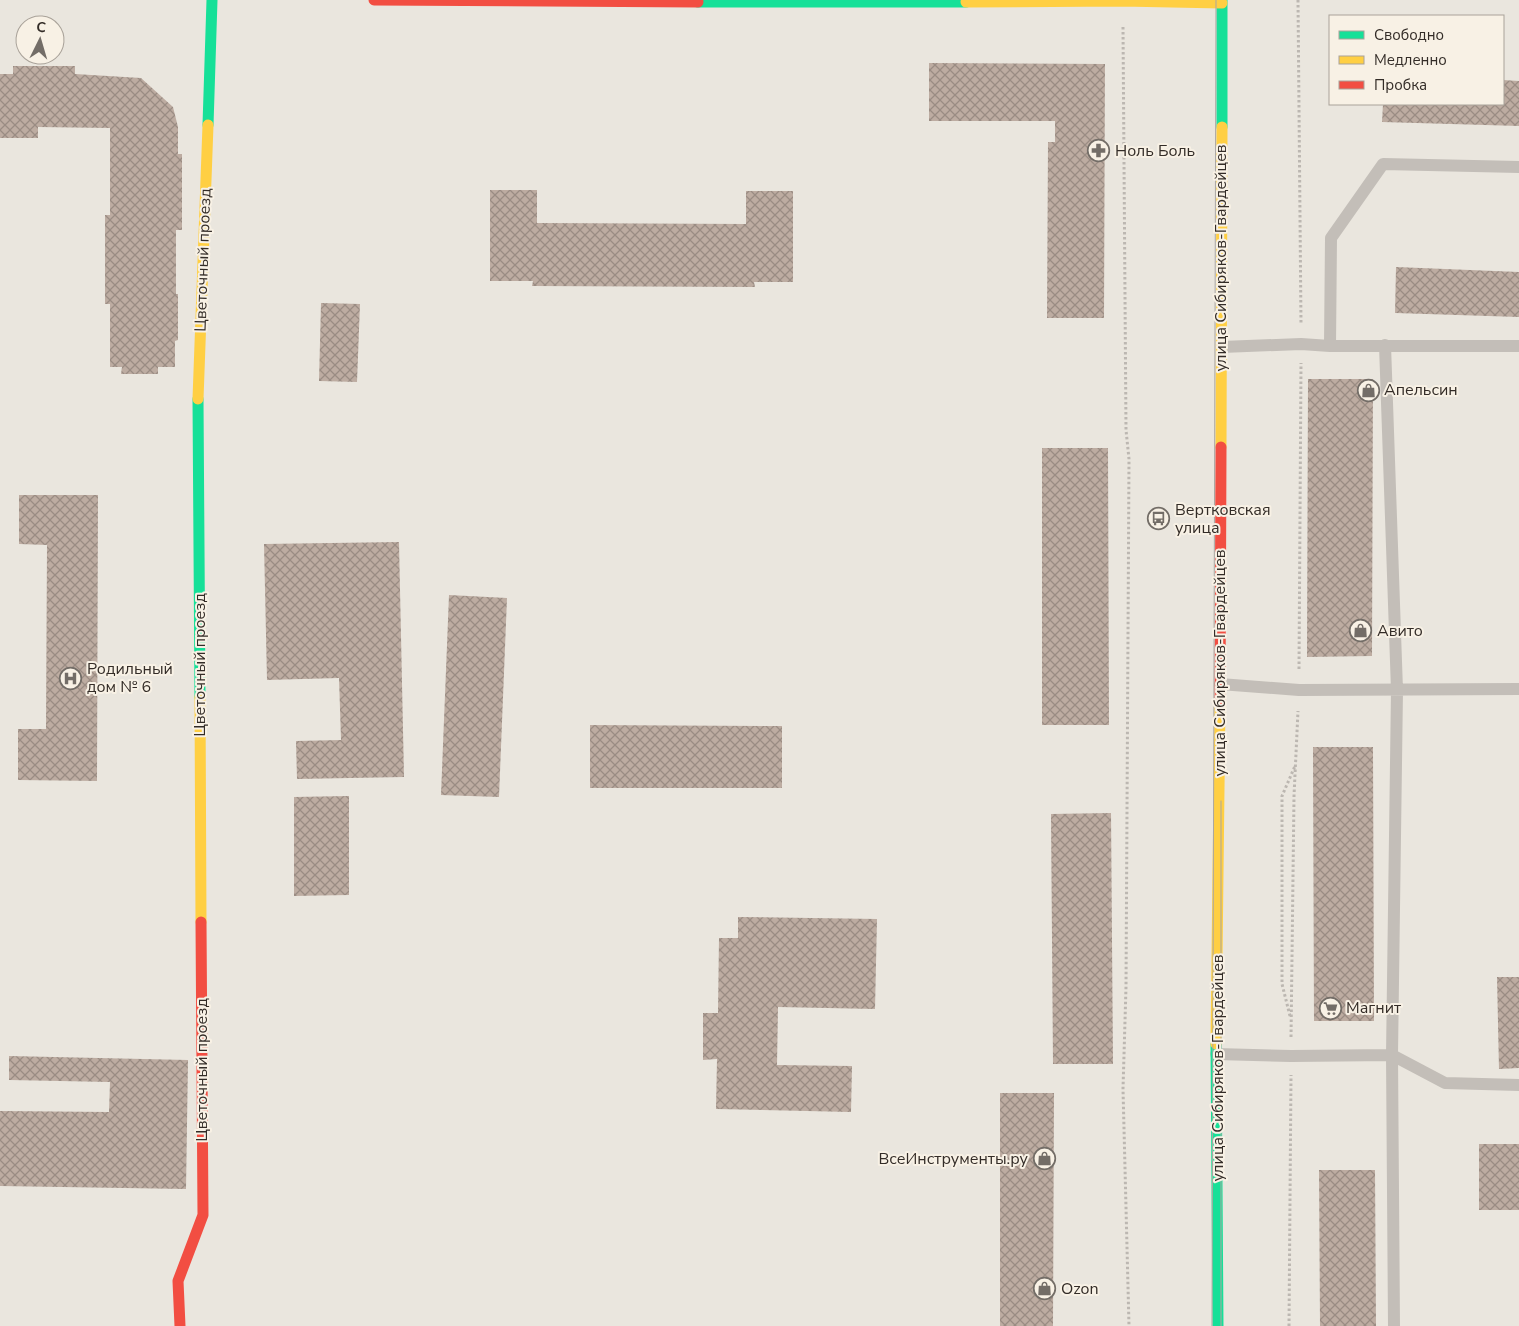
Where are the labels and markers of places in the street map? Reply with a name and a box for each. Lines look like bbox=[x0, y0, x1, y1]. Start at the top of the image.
pharmacy icon: Ноль Боль bbox=[1087, 139, 1111, 163]
place label: Ноль Боль bbox=[1115, 140, 1195, 162]
shop icon: Апельсин bbox=[1356, 378, 1380, 402]
place label: Апельсин bbox=[1384, 379, 1458, 401]
place label: Вертковская улица bbox=[1175, 499, 1271, 539]
bus stop icon: Вертковская улица bbox=[1147, 507, 1171, 531]
shop icon: Авито bbox=[1349, 619, 1373, 643]
place label: Авито bbox=[1377, 620, 1423, 642]
place label: Родильный дом № 6 bbox=[87, 658, 173, 698]
hospital icon: Родильный дом № 6 bbox=[59, 666, 83, 690]
supermarket icon: Магнит bbox=[1318, 996, 1342, 1020]
place label: Магнит bbox=[1346, 997, 1402, 1019]
shop icon: ВсеИнструменты.ру bbox=[1032, 1147, 1056, 1171]
place label: ВсеИнструменты.ру bbox=[878, 1148, 1029, 1170]
shop icon: Ozon bbox=[1033, 1277, 1057, 1301]
place label: Ozon bbox=[1061, 1278, 1099, 1300]

